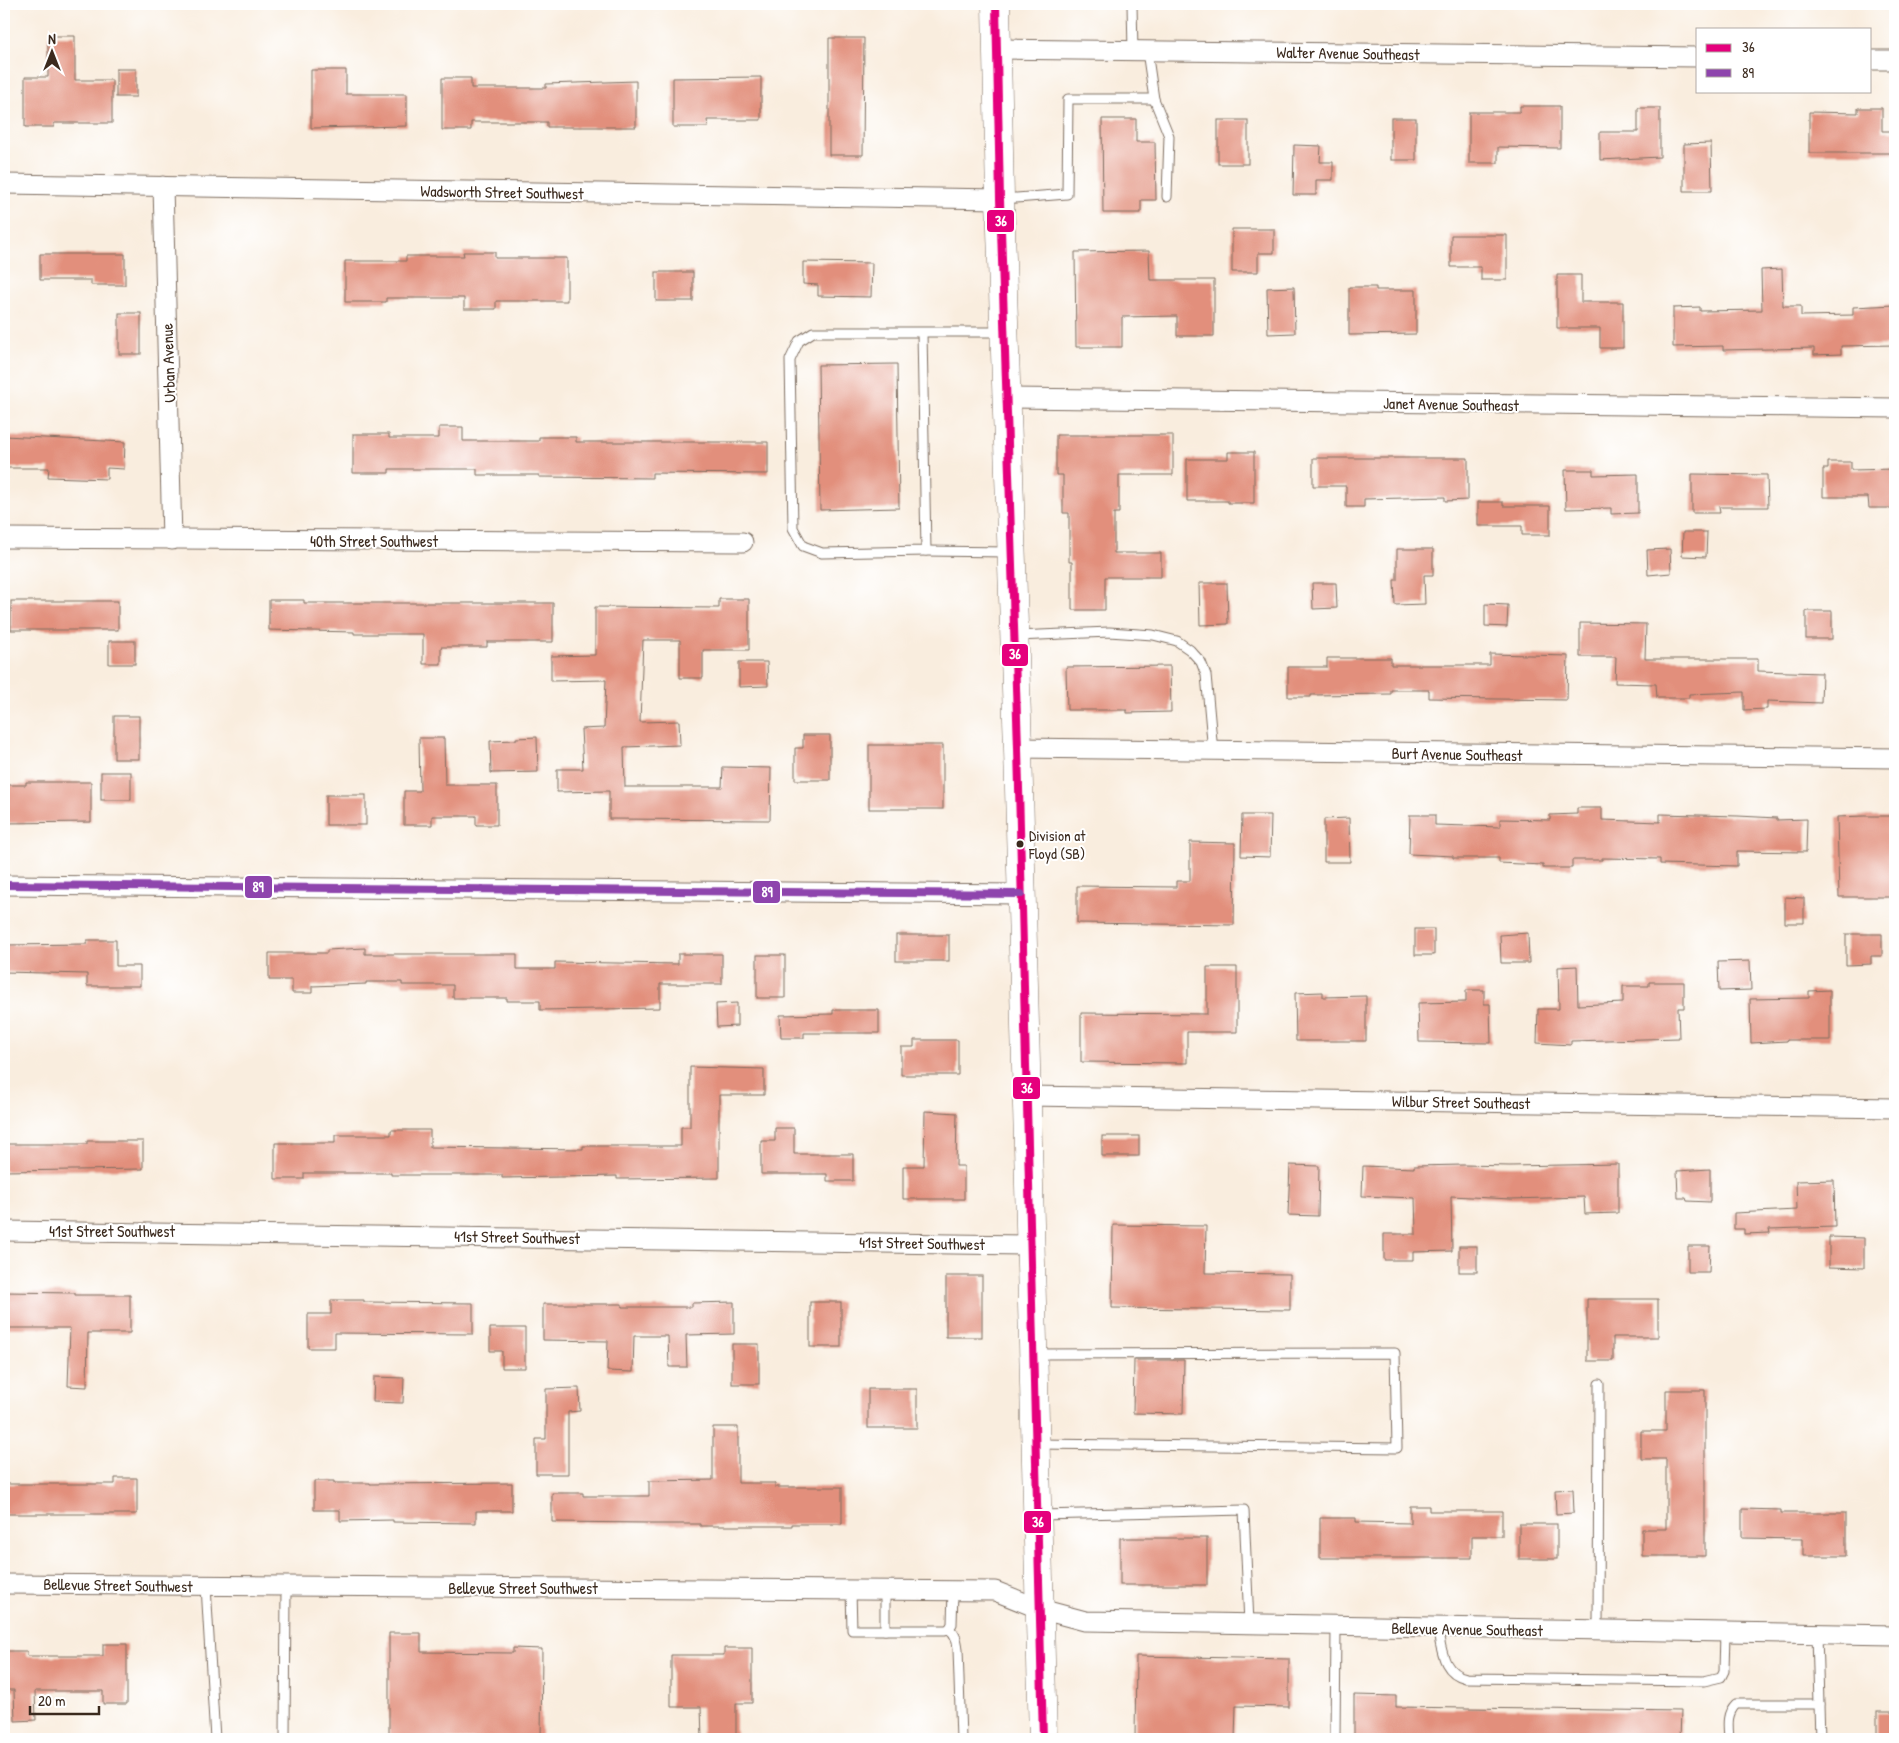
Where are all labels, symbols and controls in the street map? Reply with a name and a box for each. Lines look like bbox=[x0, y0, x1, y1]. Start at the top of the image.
north arrow bbox=[28, 28, 78, 78]
legend bbox=[1696, 28, 1872, 92]
text: N bbox=[48, 29, 56, 48]
text: 36 bbox=[1742, 36, 1755, 57]
street label: Walter Avenue Southeast bbox=[1276, 41, 1420, 65]
text: 89 bbox=[1742, 62, 1754, 83]
street label: Wadsworth Street Southwest bbox=[420, 180, 584, 204]
line badge: 36 bbox=[986, 209, 1015, 233]
text: 36 bbox=[995, 211, 1007, 230]
street label: Urban Avenue bbox=[156, 322, 180, 403]
street label: Janet Avenue Southeast bbox=[1383, 392, 1520, 416]
street label: 40th Street Southwest bbox=[310, 530, 438, 552]
line badge: 36 bbox=[1001, 643, 1029, 667]
text: 36 bbox=[1009, 644, 1021, 663]
street label: Burt Avenue Southeast bbox=[1391, 742, 1523, 766]
place label: Division at Floyd (SB) bbox=[1028, 825, 1086, 864]
marker: Division at Floyd (SB) bbox=[1015, 839, 1025, 849]
line badge: 89 bbox=[244, 875, 273, 899]
text: 89 bbox=[252, 877, 264, 896]
line badge: 89 bbox=[752, 880, 781, 904]
text: 89 bbox=[761, 882, 773, 901]
line badge: 36 bbox=[1012, 1076, 1041, 1100]
text: 36 bbox=[1021, 1078, 1033, 1097]
street label: Wilbur Street Southeast bbox=[1392, 1090, 1531, 1114]
street label: 41st Street Southwest bbox=[49, 1220, 175, 1242]
street label: 41st Street Southwest bbox=[454, 1225, 581, 1249]
street label: 41st Street Southwest bbox=[859, 1231, 986, 1255]
line badge: 36 bbox=[1023, 1510, 1052, 1534]
text: 36 bbox=[1032, 1512, 1044, 1531]
street label: Bellevue Street Southwest bbox=[43, 1573, 193, 1597]
street label: Bellevue Street Southwest bbox=[448, 1577, 598, 1599]
street label: Bellevue Avenue Southeast bbox=[1391, 1617, 1543, 1641]
scale bar bbox=[30, 1683, 99, 1715]
text: 20 m bbox=[38, 1690, 65, 1711]

